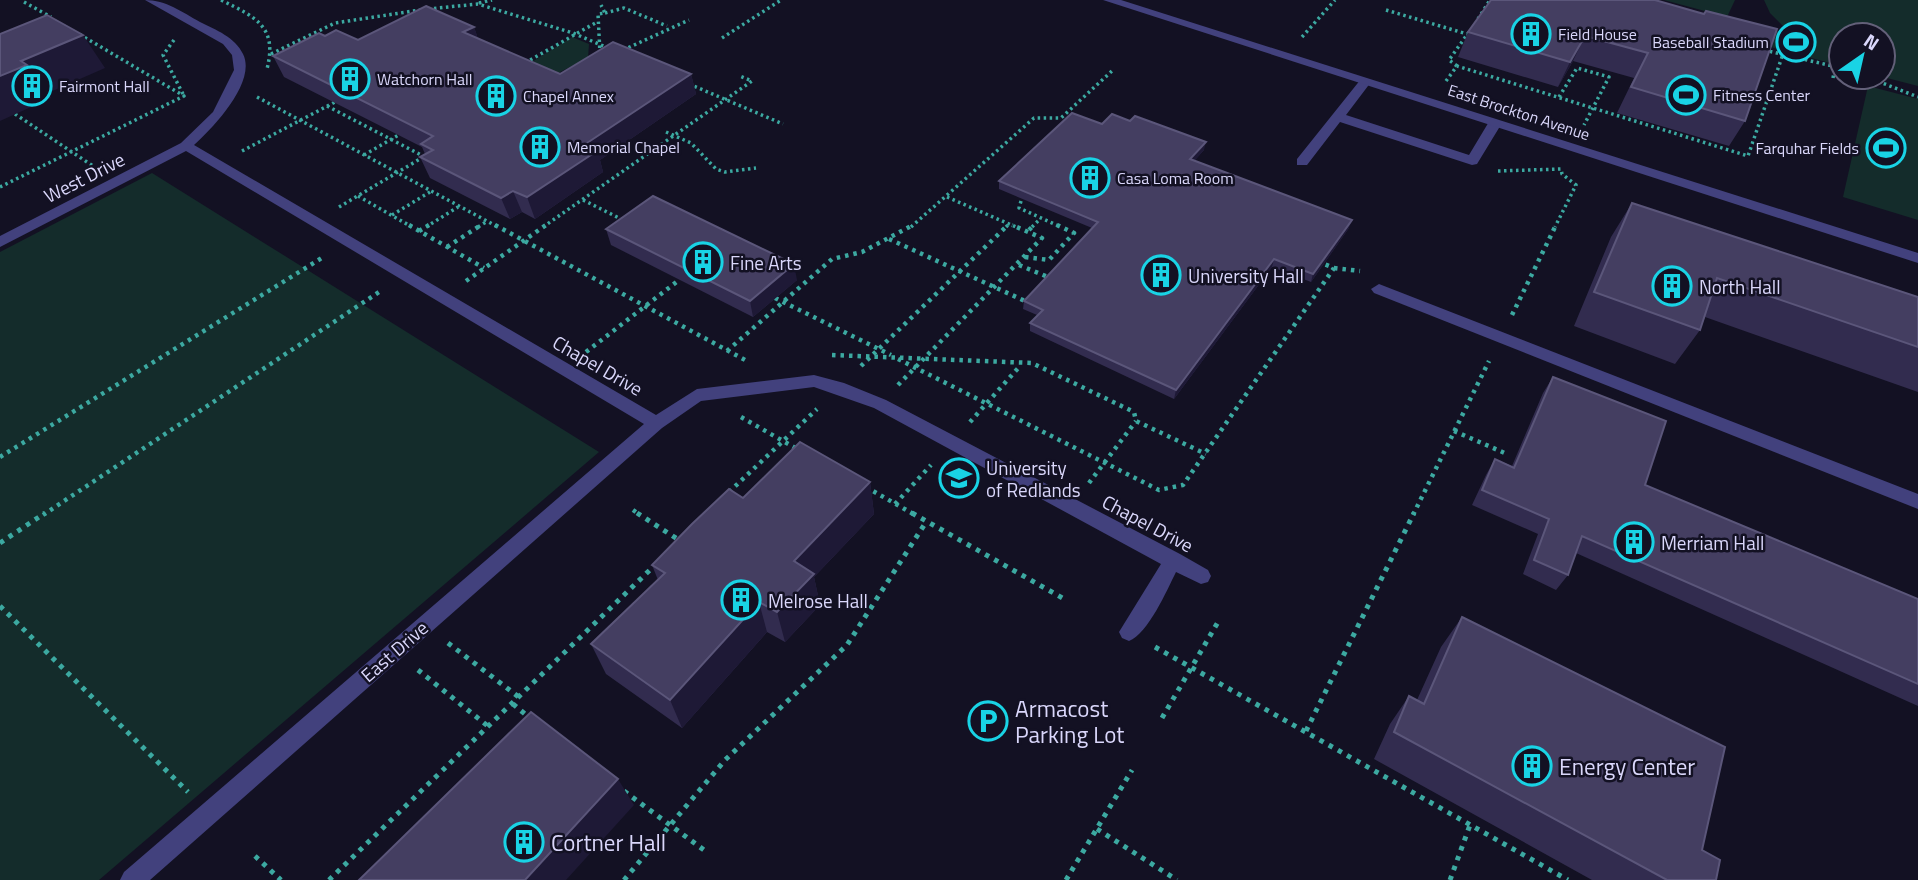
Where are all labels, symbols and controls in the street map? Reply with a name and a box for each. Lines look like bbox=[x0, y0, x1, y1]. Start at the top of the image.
building icon: Field House bbox=[1510, 13, 1552, 55]
sports icon: Baseball Stadium bbox=[1775, 21, 1817, 63]
north arrow bbox=[1827, 21, 1897, 91]
place label: Field House bbox=[1558, 22, 1637, 46]
text: N bbox=[1858, 26, 1885, 57]
place label: Baseball Stadium bbox=[1652, 30, 1769, 54]
building icon: Watchorn Hall bbox=[329, 58, 371, 100]
building icon: Fairmont Hall bbox=[11, 65, 53, 107]
place label: Watchorn Hall bbox=[377, 67, 472, 91]
place label: Fairmont Hall bbox=[59, 74, 150, 98]
sports icon: Fitness Center bbox=[1665, 74, 1707, 116]
building icon: Chapel Annex bbox=[475, 75, 517, 117]
street label: East Brockton Avenue bbox=[1445, 78, 1593, 146]
place label: Fitness Center bbox=[1713, 83, 1810, 107]
place label: Chapel Annex bbox=[523, 84, 614, 108]
building icon: Memorial Chapel bbox=[519, 126, 561, 168]
sports icon: Farquhar Fields bbox=[1865, 127, 1907, 169]
place label: Memorial Chapel bbox=[567, 135, 680, 159]
place label: Farquhar Fields bbox=[1756, 136, 1859, 160]
street label: West Drive bbox=[39, 144, 129, 210]
building icon: Casa Loma Room bbox=[1069, 157, 1111, 199]
place label: Casa Loma Room bbox=[1117, 166, 1234, 190]
building icon: Fine Arts bbox=[682, 241, 724, 283]
place label: Fine Arts bbox=[730, 248, 802, 277]
building icon: University Hall bbox=[1140, 254, 1182, 296]
place label: University Hall bbox=[1188, 261, 1304, 290]
building icon: North Hall bbox=[1651, 265, 1693, 307]
place label: North Hall bbox=[1699, 272, 1781, 301]
street label: Chapel Drive bbox=[548, 327, 648, 403]
place label: University of Redlands bbox=[986, 453, 1081, 504]
school or university icon: University of Redlands bbox=[938, 457, 980, 499]
street label: Chapel Drive bbox=[1097, 487, 1199, 559]
building icon: Merriam Hall bbox=[1613, 521, 1655, 563]
place label: Merriam Hall bbox=[1661, 528, 1764, 557]
building icon: Melrose Hall bbox=[720, 579, 762, 621]
place label: Melrose Hall bbox=[768, 586, 868, 615]
street label: East Drive bbox=[354, 613, 434, 689]
place label: Armacost Parking Lot bbox=[1015, 691, 1124, 752]
parking icon: Armacost Parking Lot bbox=[967, 700, 1009, 742]
building icon: Energy Center bbox=[1511, 745, 1553, 787]
place label: Energy Center bbox=[1559, 749, 1695, 784]
building icon: Cortner Hall bbox=[503, 821, 545, 863]
place label: Cortner Hall bbox=[551, 825, 666, 860]

